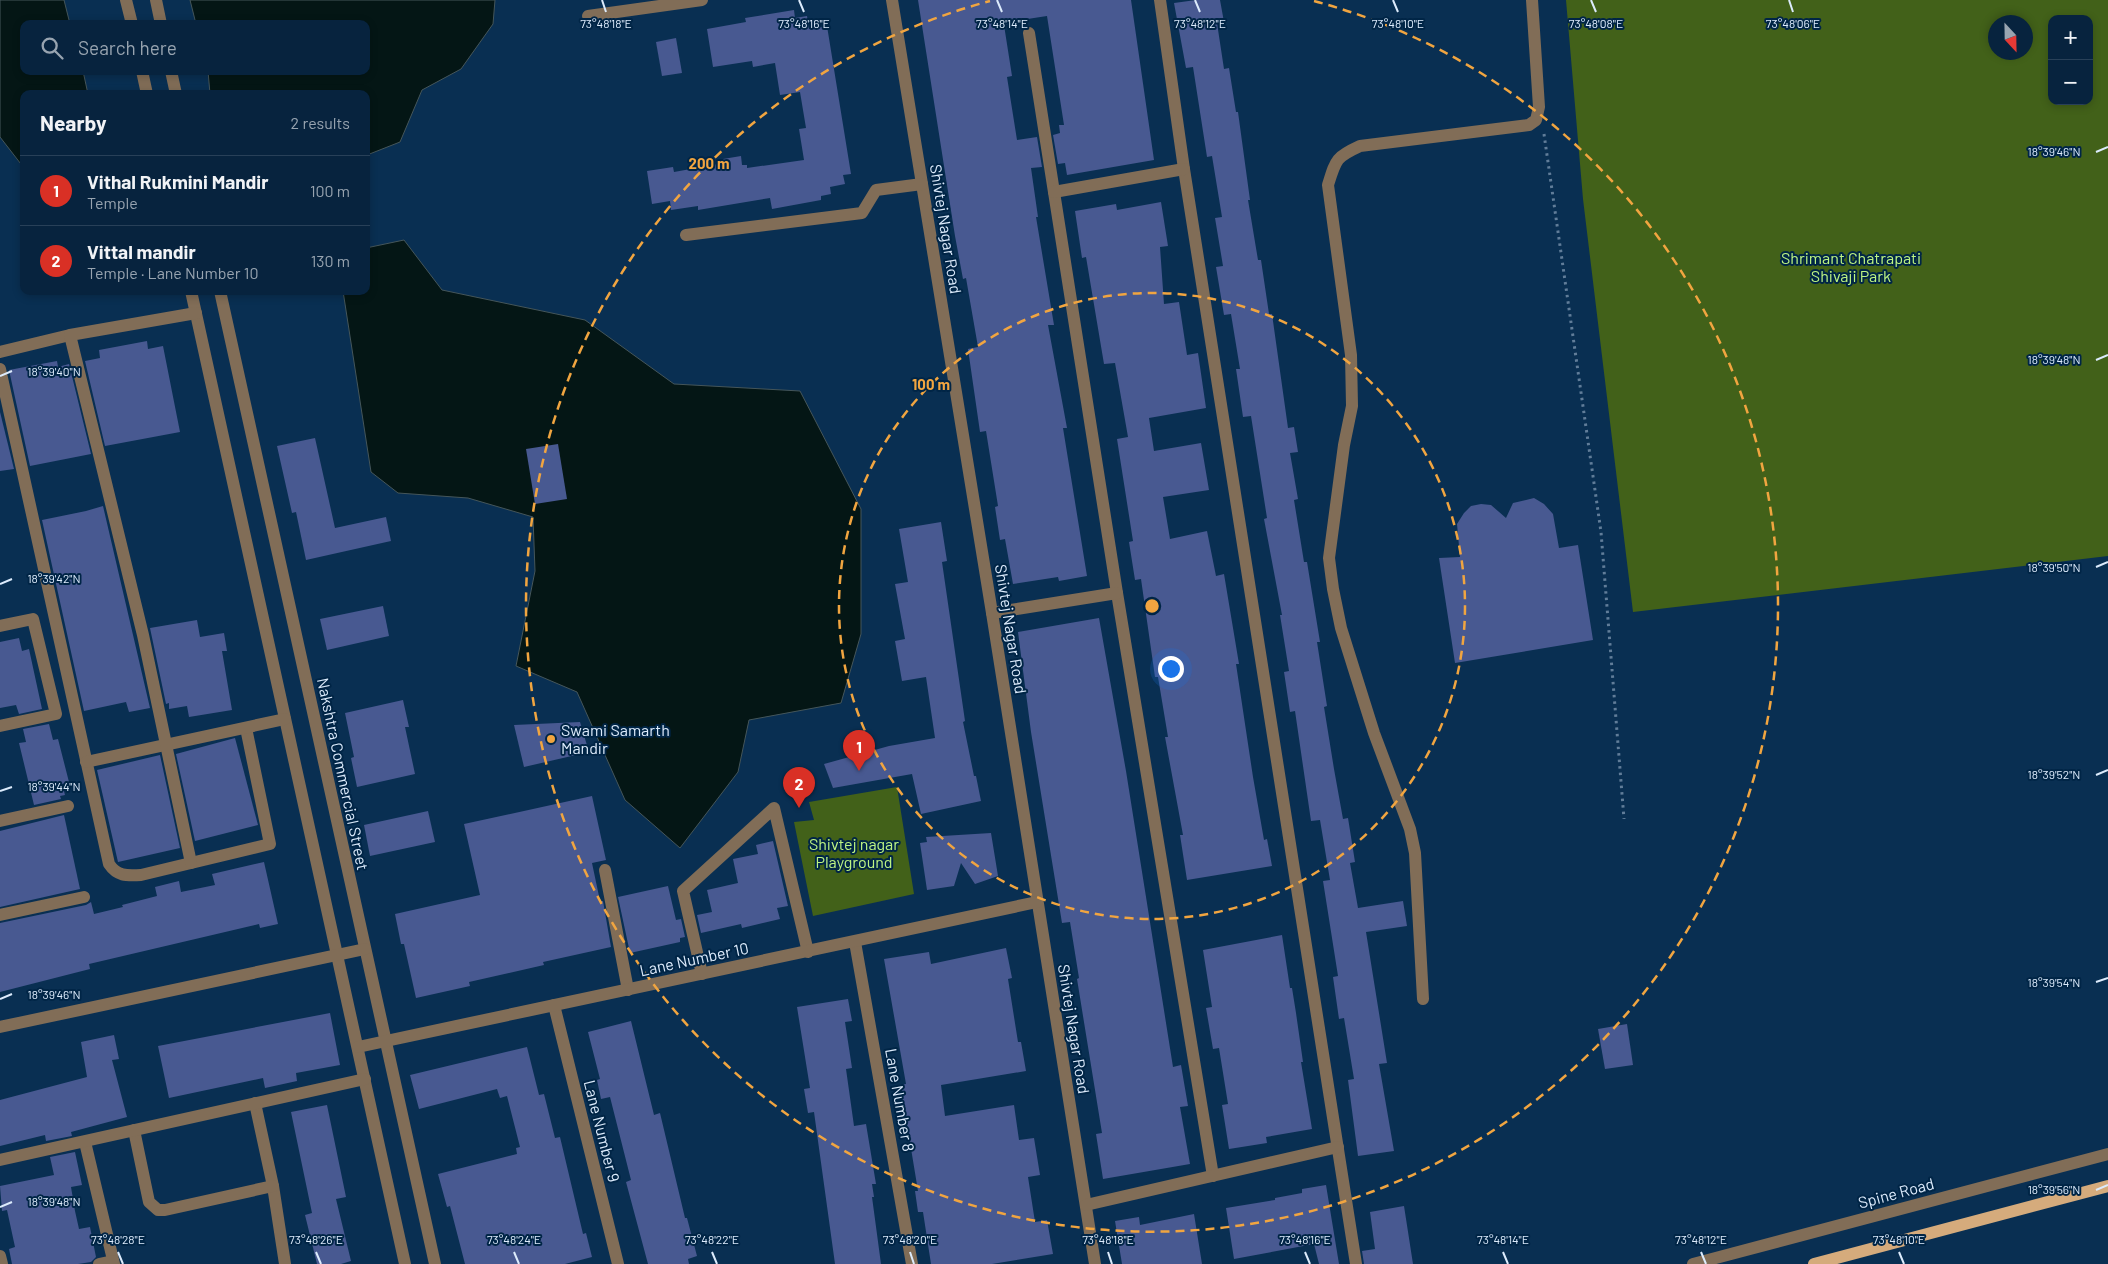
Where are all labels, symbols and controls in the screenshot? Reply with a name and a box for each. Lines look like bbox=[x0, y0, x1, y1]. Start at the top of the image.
north arrow bbox=[1988, 15, 2033, 60]
map controls bbox=[2048, 15, 2093, 105]
button: + bbox=[2048, 15, 2093, 60]
text: 73°48'18"E bbox=[580, 16, 632, 30]
text: 73°48'16"E bbox=[778, 16, 830, 30]
text: 73°48'14"E bbox=[976, 16, 1028, 30]
text: 73°48'12"E bbox=[1174, 16, 1226, 30]
text: 73°48'10"E bbox=[1372, 16, 1424, 30]
text: 73°48'08"E bbox=[1569, 16, 1623, 30]
text: 73°48'06"E bbox=[1766, 16, 1820, 30]
search box bbox=[20, 20, 370, 75]
icon: search bbox=[38, 34, 66, 62]
text: Search here bbox=[78, 36, 177, 59]
button: − bbox=[2048, 60, 2093, 105]
text: Nearby bbox=[40, 110, 106, 135]
text: 2 results bbox=[291, 113, 350, 132]
text: 18°39'46"N bbox=[2028, 144, 2081, 158]
text: 200 m bbox=[688, 154, 730, 172]
street label: Shivtej Nagar Road bbox=[927, 163, 966, 295]
text: Vithal Rukmini Mandir bbox=[87, 170, 268, 193]
text: 1 bbox=[53, 181, 59, 200]
text: 100 m bbox=[310, 181, 350, 200]
text: Temple bbox=[87, 193, 138, 212]
text: Vittal mandir bbox=[87, 240, 196, 263]
park label: Shrimant Chatrapati Shivaji Park bbox=[1781, 248, 1921, 285]
text: 2 bbox=[52, 251, 60, 270]
text: 130 m bbox=[311, 251, 350, 270]
text: Temple · Lane Number 10 bbox=[87, 263, 258, 282]
text: 18°39'48"N bbox=[2027, 352, 2081, 366]
text: 18°39'40"N bbox=[27, 364, 81, 378]
text: 100 m bbox=[912, 375, 950, 393]
text: 18°39'50"N bbox=[2027, 560, 2081, 574]
street label: Shivtej Nagar Road bbox=[992, 563, 1031, 695]
text: 18°39'42"N bbox=[27, 571, 81, 585]
centre of rings bbox=[1143, 597, 1161, 615]
your location bbox=[1158, 656, 1184, 682]
street label: Nakshtra Commercial Street bbox=[314, 676, 373, 872]
place label: Swami Samarth Mandir bbox=[561, 720, 670, 757]
pin: 1 bbox=[843, 730, 875, 771]
marker: Swami Samarth Mandir bbox=[545, 733, 557, 745]
pin: 2 bbox=[783, 767, 815, 808]
text: 18°39'52"N bbox=[2028, 767, 2080, 781]
text: 18°39'44"N bbox=[27, 779, 81, 793]
park label: Shivtej nagar Playground bbox=[809, 834, 899, 871]
street label: Lane Number 10 bbox=[638, 938, 750, 979]
street label: Shivtej Nagar Road bbox=[1055, 963, 1094, 1095]
text: 18°39'54"N bbox=[2028, 975, 2080, 989]
text: 18°39'46"N bbox=[28, 987, 81, 1001]
street label: Lane Number 8 bbox=[882, 1047, 919, 1153]
street label: Lane Number 9 bbox=[581, 1078, 624, 1184]
street label: Spine Road bbox=[1856, 1173, 1936, 1212]
text: 18°39'56"N bbox=[2028, 1182, 2080, 1196]
text: 18°39'48"N bbox=[27, 1194, 81, 1208]
text: 73°48'28"E bbox=[91, 1232, 145, 1246]
text: 73°48'26"E bbox=[289, 1232, 343, 1246]
text: 73°48'24"E bbox=[487, 1232, 541, 1246]
text: 73°48'22"E bbox=[685, 1232, 739, 1246]
text: 73°48'20"E bbox=[883, 1232, 937, 1246]
text: 73°48'18"E bbox=[1082, 1232, 1134, 1246]
text: 73°48'16"E bbox=[1279, 1232, 1331, 1246]
text: 73°48'14"E bbox=[1477, 1232, 1529, 1246]
text: 73°48'12"E bbox=[1675, 1232, 1727, 1246]
text: 73°48'10"E bbox=[1873, 1232, 1925, 1246]

